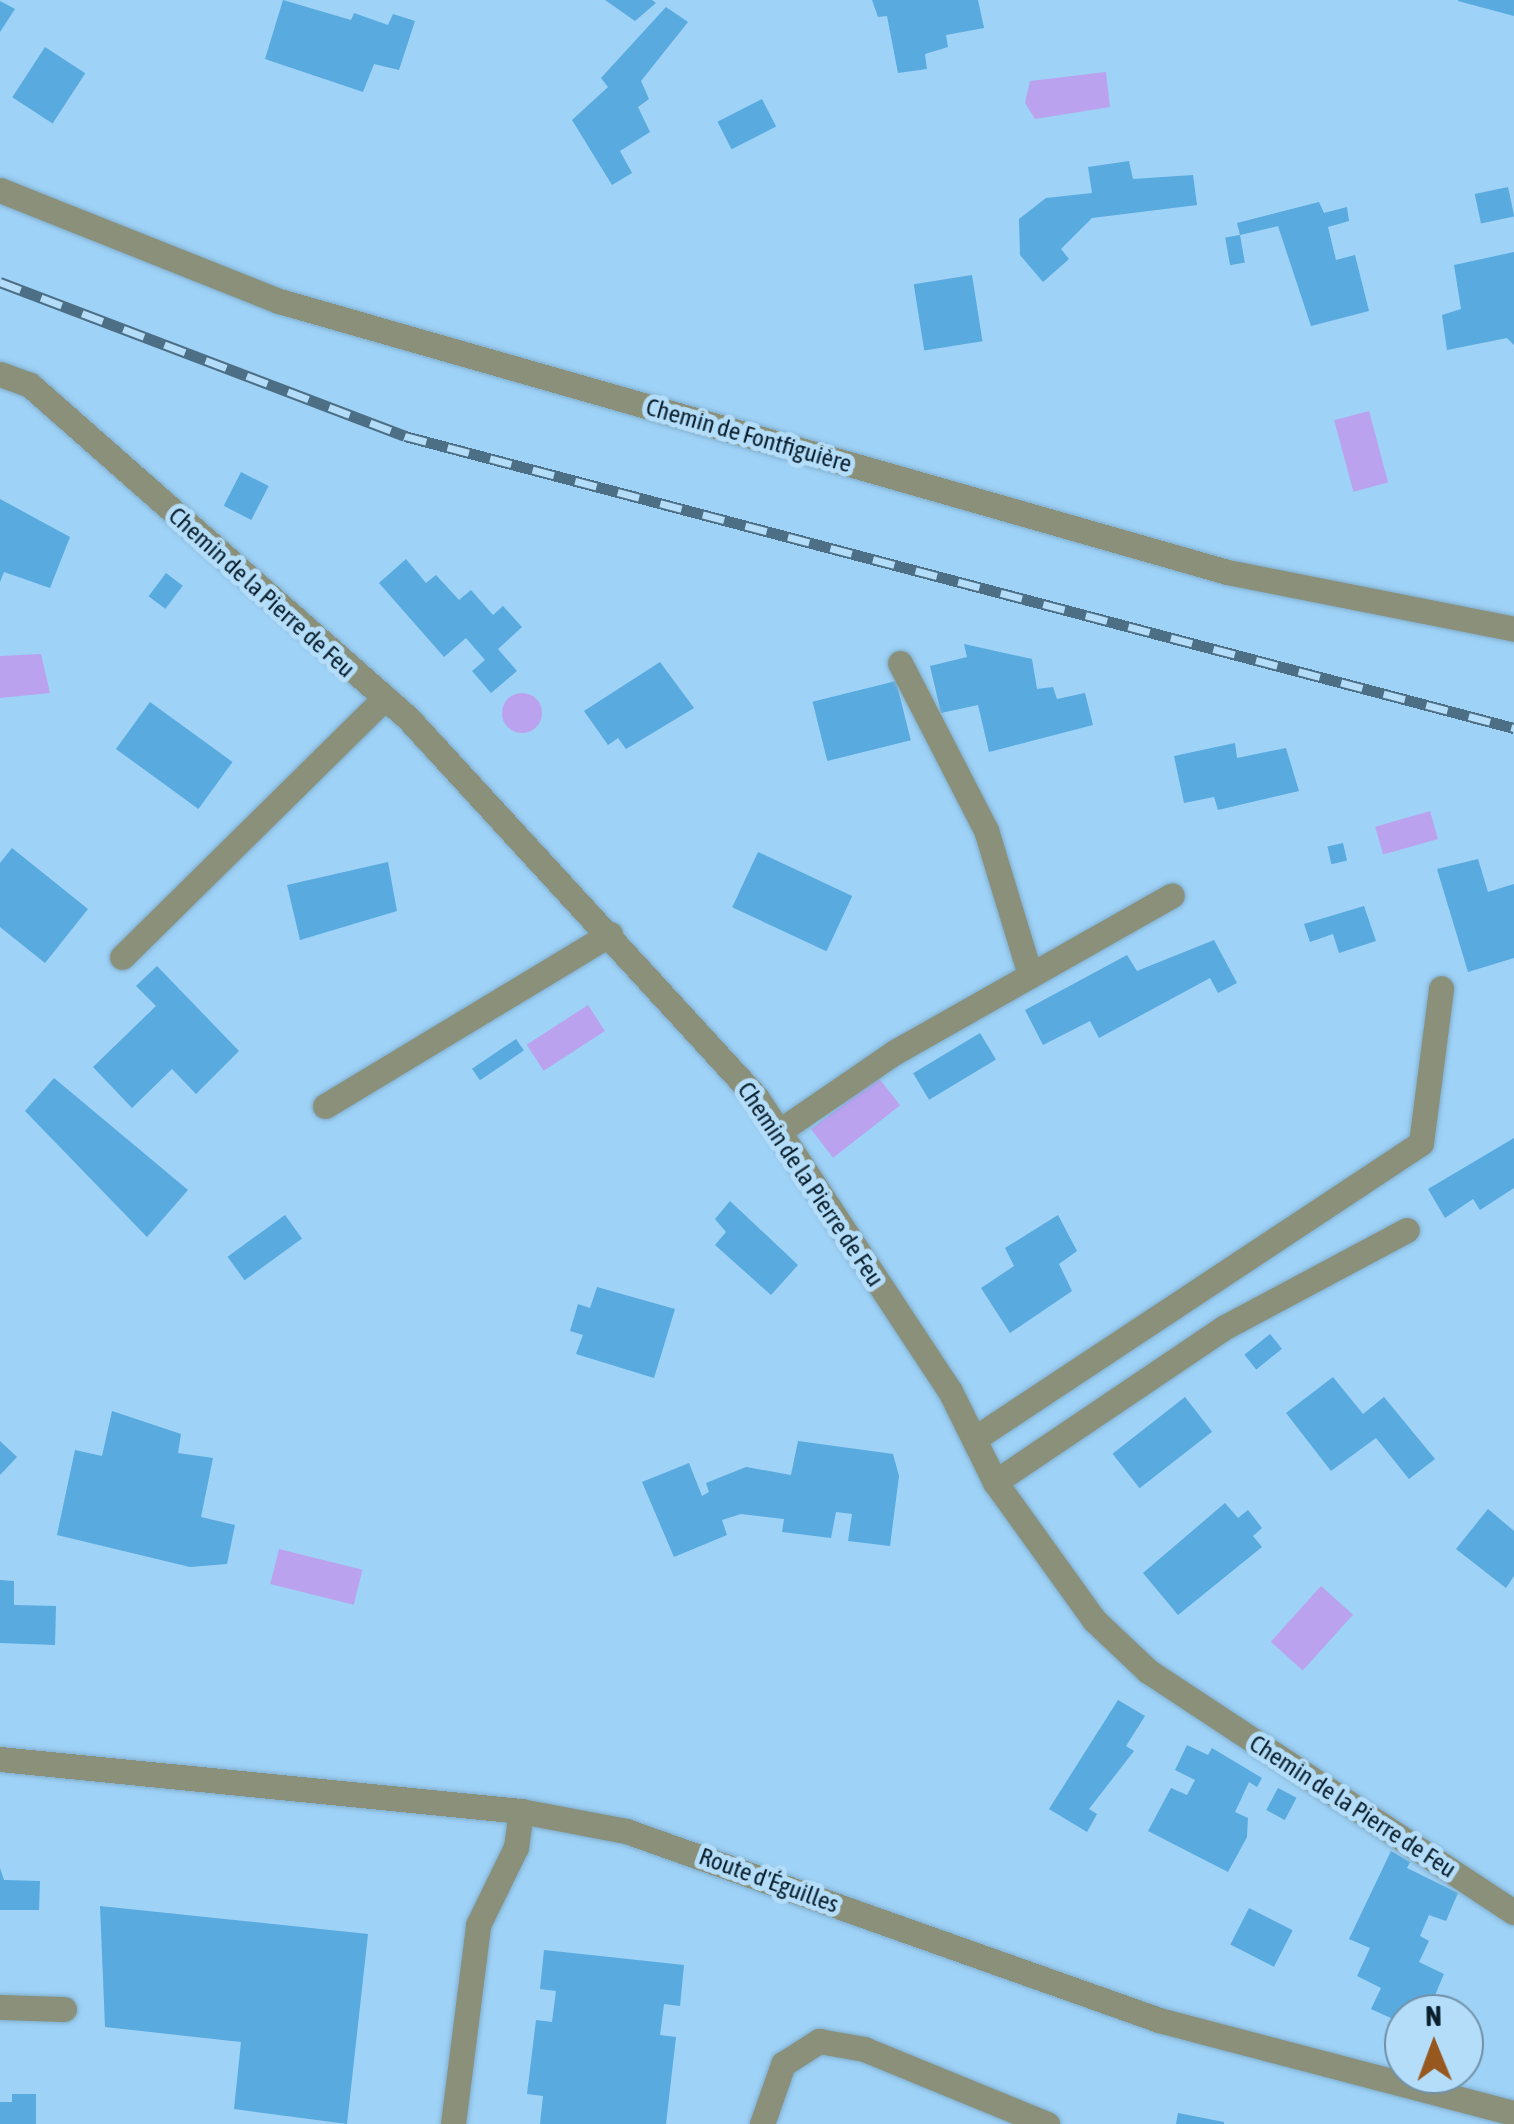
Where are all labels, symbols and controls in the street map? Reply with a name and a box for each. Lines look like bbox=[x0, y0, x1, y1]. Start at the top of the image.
street label: Chemin de Fontfiguière bbox=[643, 391, 855, 479]
street label: Chemin de la Pierre de Feu bbox=[163, 500, 361, 684]
street label: Chemin de la Pierre de Feu bbox=[731, 1076, 891, 1292]
street label: Chemin de la Pierre de Feu bbox=[1244, 1728, 1462, 1884]
street label: Route d'Éguilles bbox=[695, 1841, 843, 1919]
north arrow bbox=[1384, 1994, 1484, 2094]
text: N bbox=[1425, 2000, 1442, 2032]

